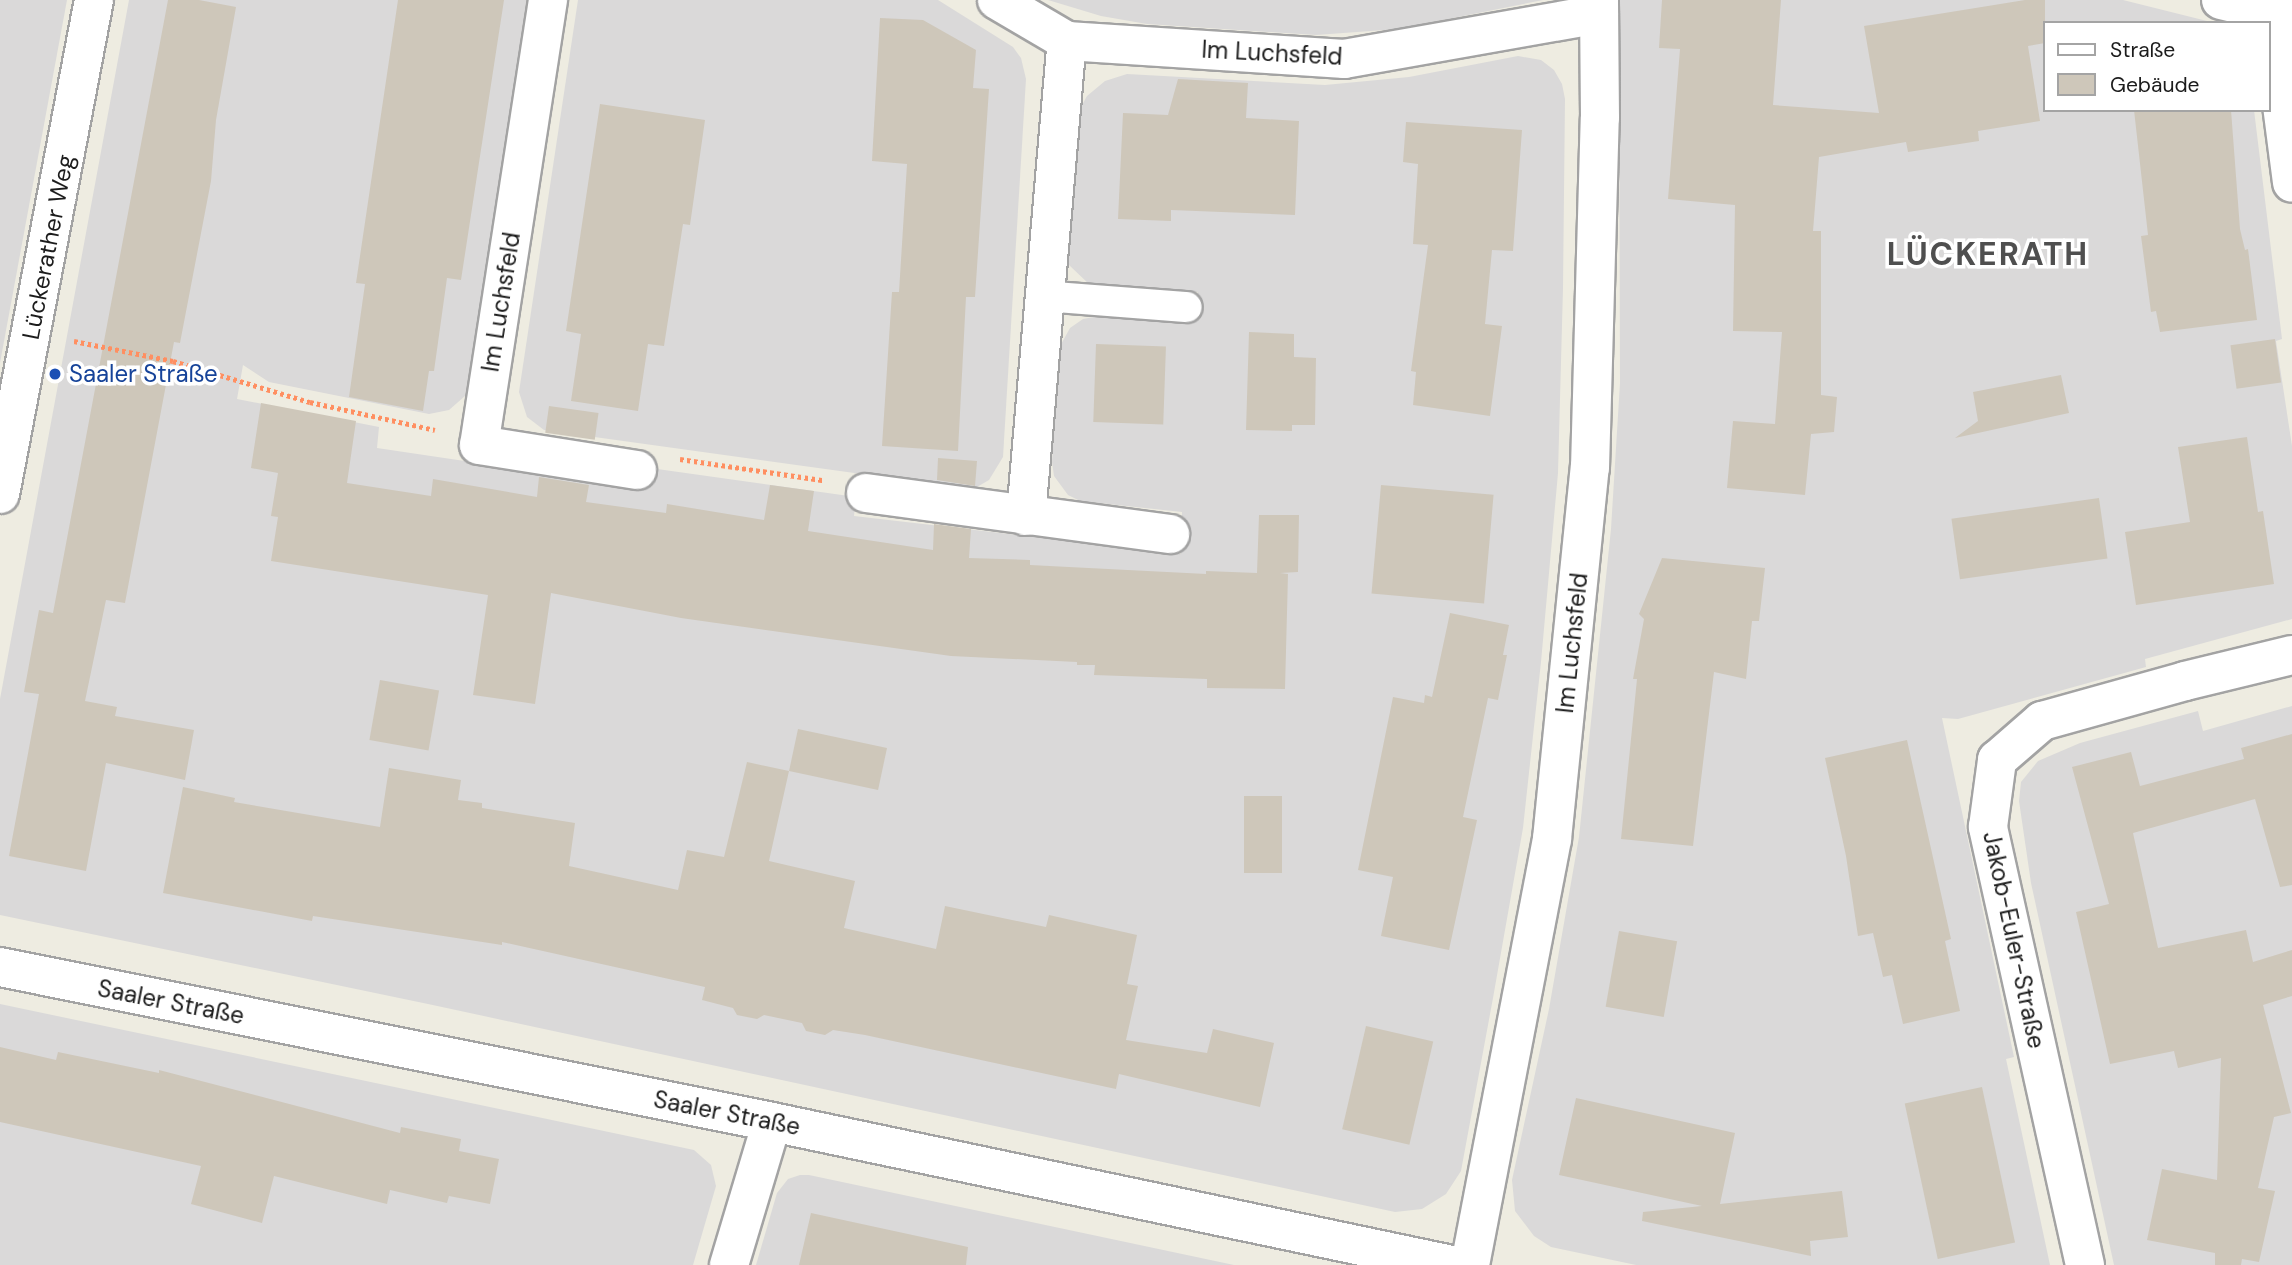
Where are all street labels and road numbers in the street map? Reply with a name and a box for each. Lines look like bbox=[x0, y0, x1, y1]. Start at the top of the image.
street label: Im Luchsfeld bbox=[1201, 35, 1343, 71]
street label: Lückerather Weg bbox=[16, 152, 80, 342]
street label: Im Luchsfeld bbox=[476, 230, 526, 374]
street label: Im Luchsfeld bbox=[1550, 571, 1594, 715]
street label: Jakob-Euler-Straße bbox=[1977, 829, 2051, 1051]
street label: Saaler Straße bbox=[95, 974, 247, 1030]
street label: Saaler Straße bbox=[651, 1085, 803, 1141]

